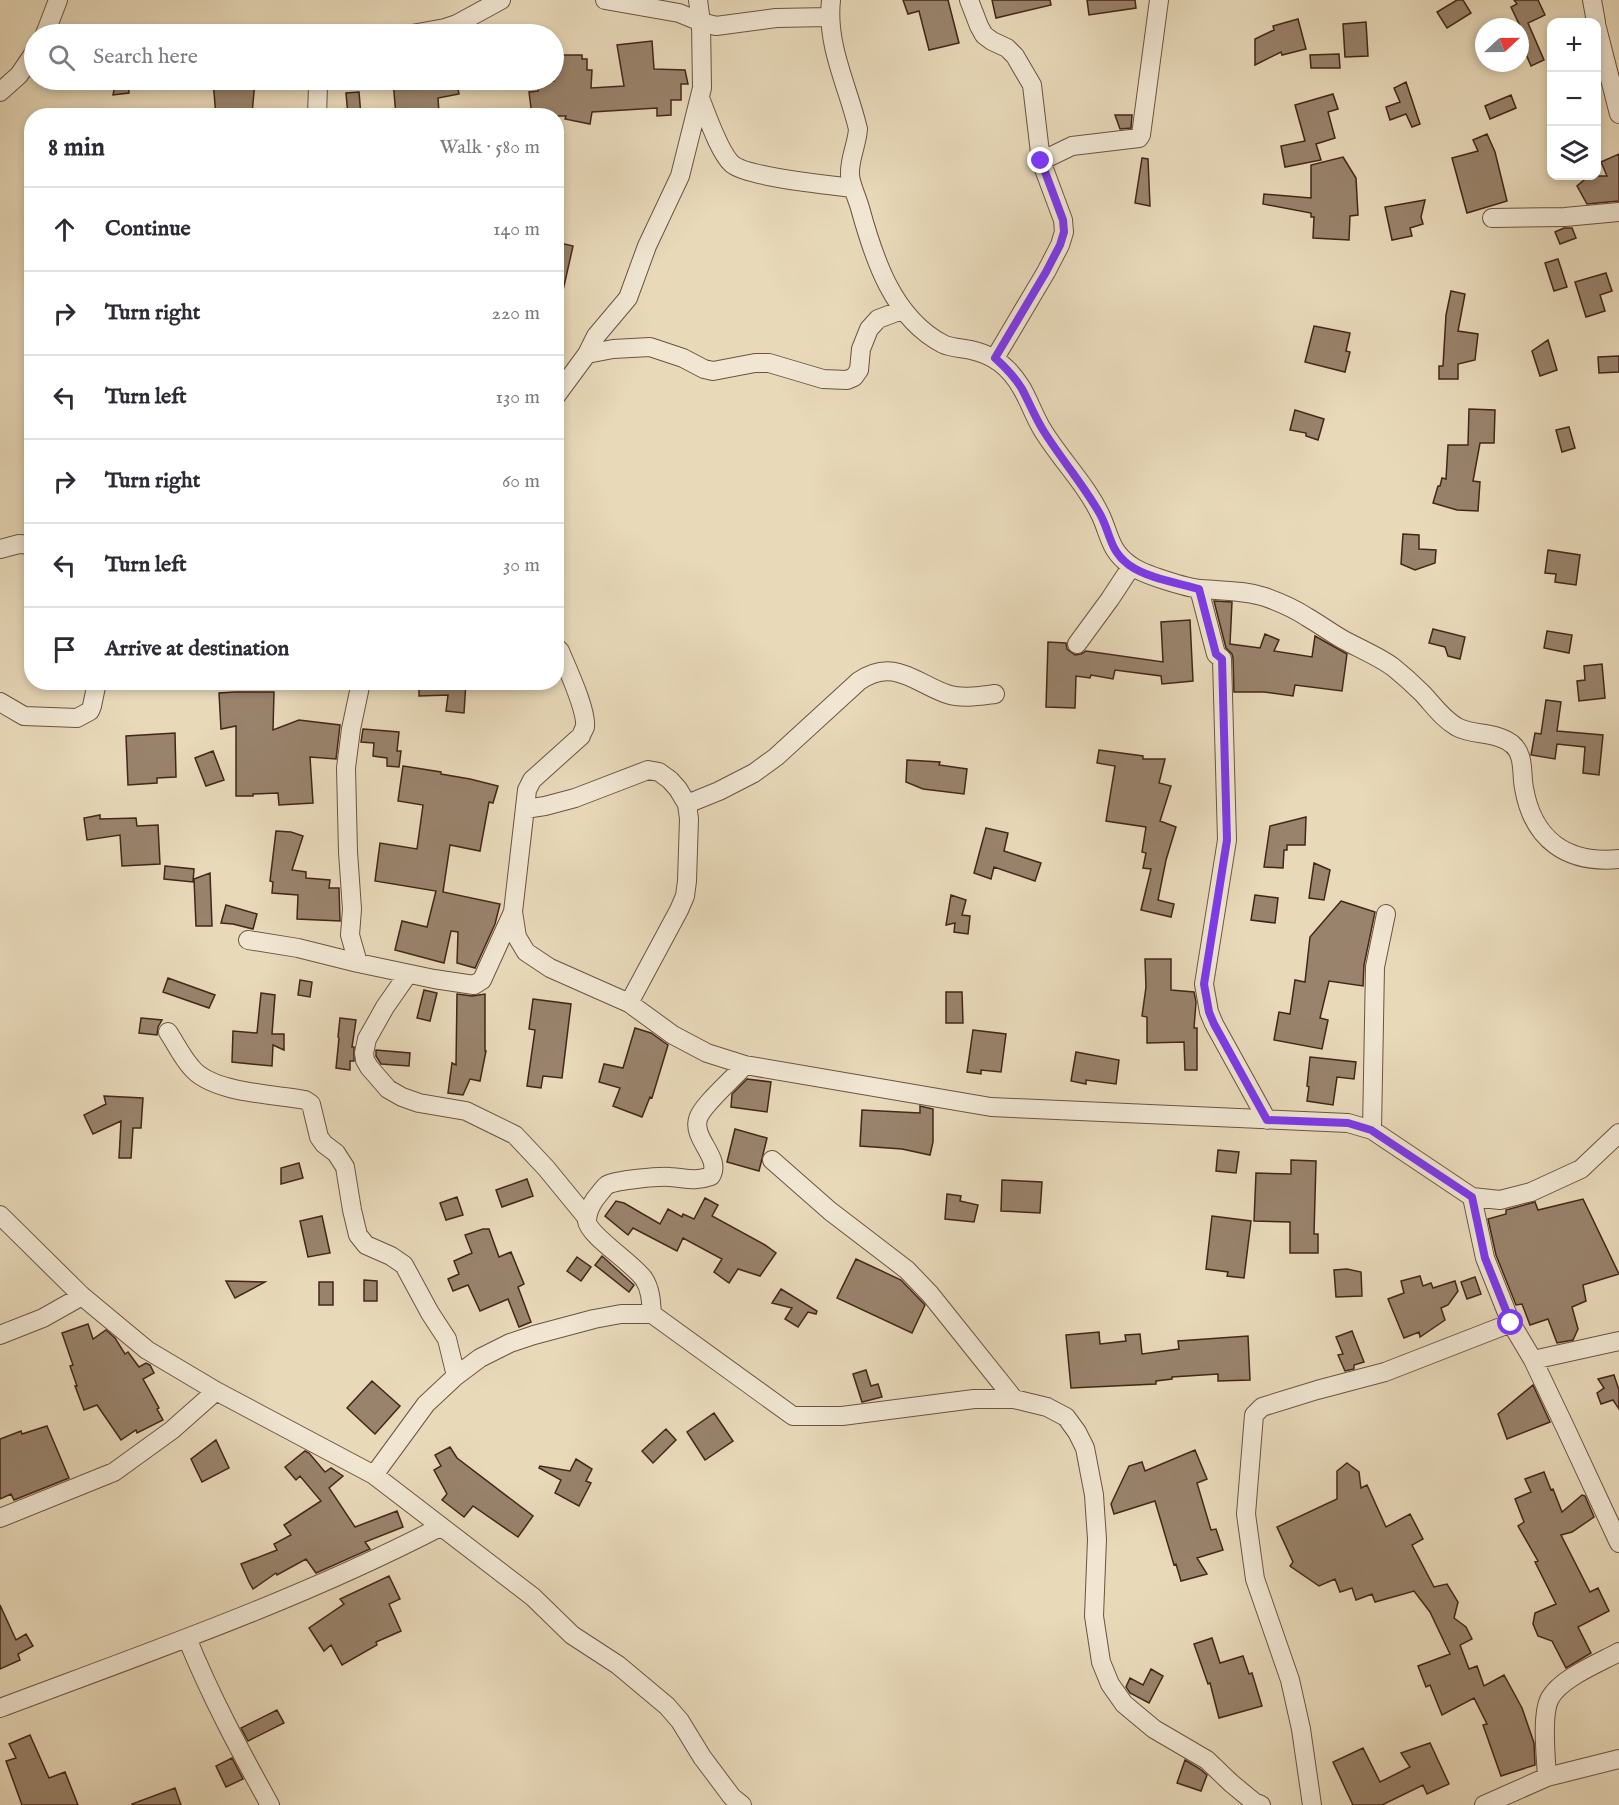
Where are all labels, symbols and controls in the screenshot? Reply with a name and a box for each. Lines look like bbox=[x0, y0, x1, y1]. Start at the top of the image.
north arrow bbox=[1475, 18, 1529, 72]
map controls bbox=[1547, 18, 1601, 180]
button: + bbox=[1547, 18, 1601, 72]
search box bbox=[24, 24, 564, 90]
icon: search bbox=[45, 41, 78, 74]
text: Search here bbox=[93, 43, 198, 71]
button: − bbox=[1547, 72, 1601, 126]
button: layers bbox=[1547, 126, 1601, 180]
text: 8 min bbox=[48, 131, 105, 164]
text: Walk · 580 m bbox=[439, 135, 540, 160]
route end bbox=[1027, 147, 1053, 173]
icon: ahead bbox=[48, 213, 81, 246]
text: Continue bbox=[105, 215, 191, 243]
text: 140 m bbox=[493, 217, 540, 242]
icon: right bbox=[48, 297, 81, 330]
text: Turn right bbox=[105, 299, 200, 327]
text: 220 m bbox=[492, 301, 540, 326]
icon: left bbox=[48, 381, 81, 414]
text: Turn left bbox=[105, 383, 187, 411]
text: 130 m bbox=[495, 385, 540, 410]
icon: right bbox=[48, 465, 81, 498]
text: Turn right bbox=[105, 467, 200, 495]
text: 60 m bbox=[502, 469, 540, 494]
icon: left bbox=[48, 549, 81, 582]
text: Turn left bbox=[105, 551, 187, 579]
text: 30 m bbox=[503, 553, 540, 578]
icon: arrive bbox=[48, 633, 81, 666]
text: Arrive at destination bbox=[105, 635, 289, 663]
route start bbox=[1497, 1309, 1523, 1335]

